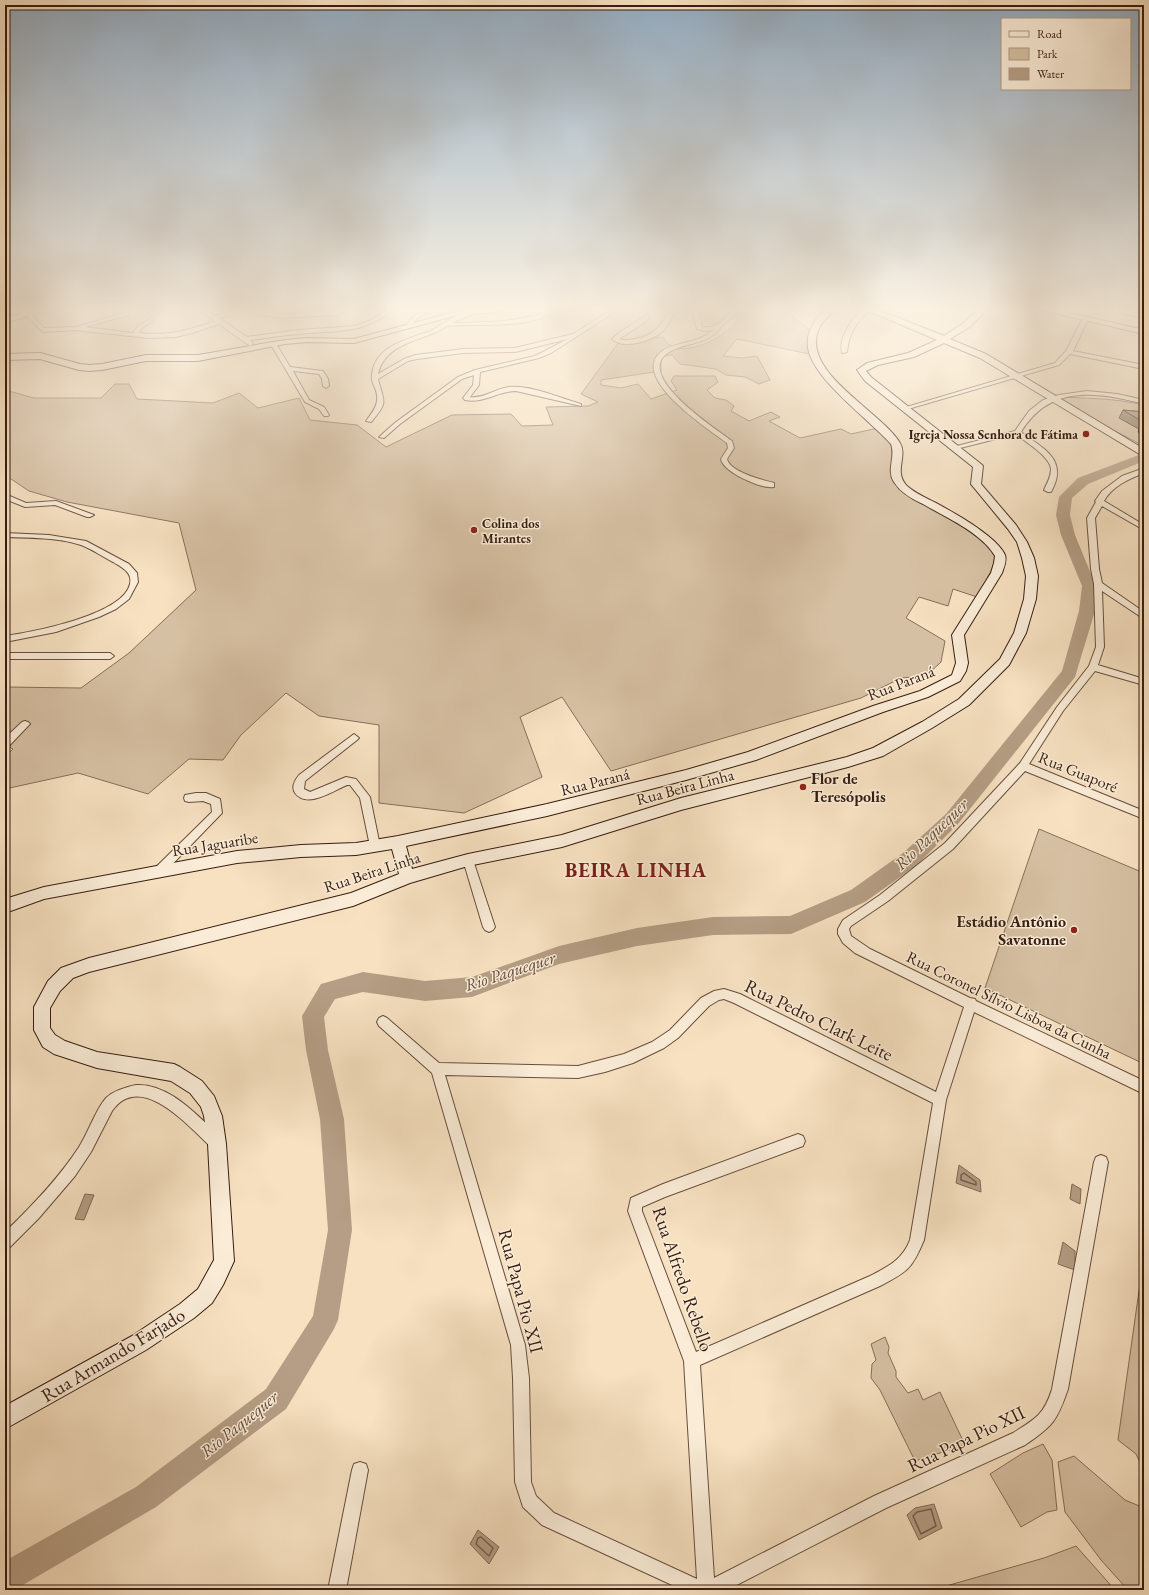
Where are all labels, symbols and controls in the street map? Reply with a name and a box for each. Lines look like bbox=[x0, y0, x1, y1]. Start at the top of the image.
legend bbox=[1001, 18, 1131, 90]
text: Road bbox=[1037, 26, 1063, 42]
text: Park bbox=[1037, 46, 1058, 62]
text: Water bbox=[1037, 66, 1064, 82]
place label: Igreja Nossa Senhora de Fátima bbox=[909, 426, 1078, 443]
marker: Igreja Nossa Senhora de Fátima bbox=[1081, 429, 1091, 439]
place label: Colina dos Mirantes bbox=[482, 515, 540, 547]
marker: Colina dos Mirantes bbox=[469, 525, 479, 535]
street label: Rua Paraná bbox=[864, 660, 938, 705]
street label: Rua Guaporé bbox=[1035, 747, 1121, 797]
street label: Rua Paraná bbox=[558, 763, 632, 801]
street label: Rua Beira Linha bbox=[634, 764, 737, 810]
place label: Flor de Teresópolis bbox=[811, 768, 886, 807]
marker: Flor de Teresópolis bbox=[798, 782, 808, 792]
water label: Rio Paquequer bbox=[889, 792, 974, 875]
street label: Rua Jaguaribe bbox=[171, 827, 259, 861]
street label: Rua Beira Linha bbox=[321, 846, 423, 897]
district label: BEIRA LINHA bbox=[565, 857, 707, 883]
place label: Estádio Antônio Savatonne bbox=[956, 911, 1066, 950]
marker: Estádio Antônio Savatonne bbox=[1069, 925, 1079, 935]
water label: Rio Paquequer bbox=[462, 946, 560, 997]
street label: Rua Coronel Sílvio Lisboa da Cunha bbox=[903, 946, 1115, 1064]
street label: Rua Pedro Clark Leite bbox=[741, 973, 897, 1067]
street label: Rua Alfredo Rebello bbox=[646, 1203, 720, 1355]
street label: Rua Papa Pio XII bbox=[492, 1226, 550, 1356]
street label: Rua Armando Farjado bbox=[36, 1302, 190, 1408]
water label: Rio Paquequer bbox=[195, 1385, 284, 1463]
street label: Rua Papa Pio XII bbox=[903, 1400, 1029, 1478]

